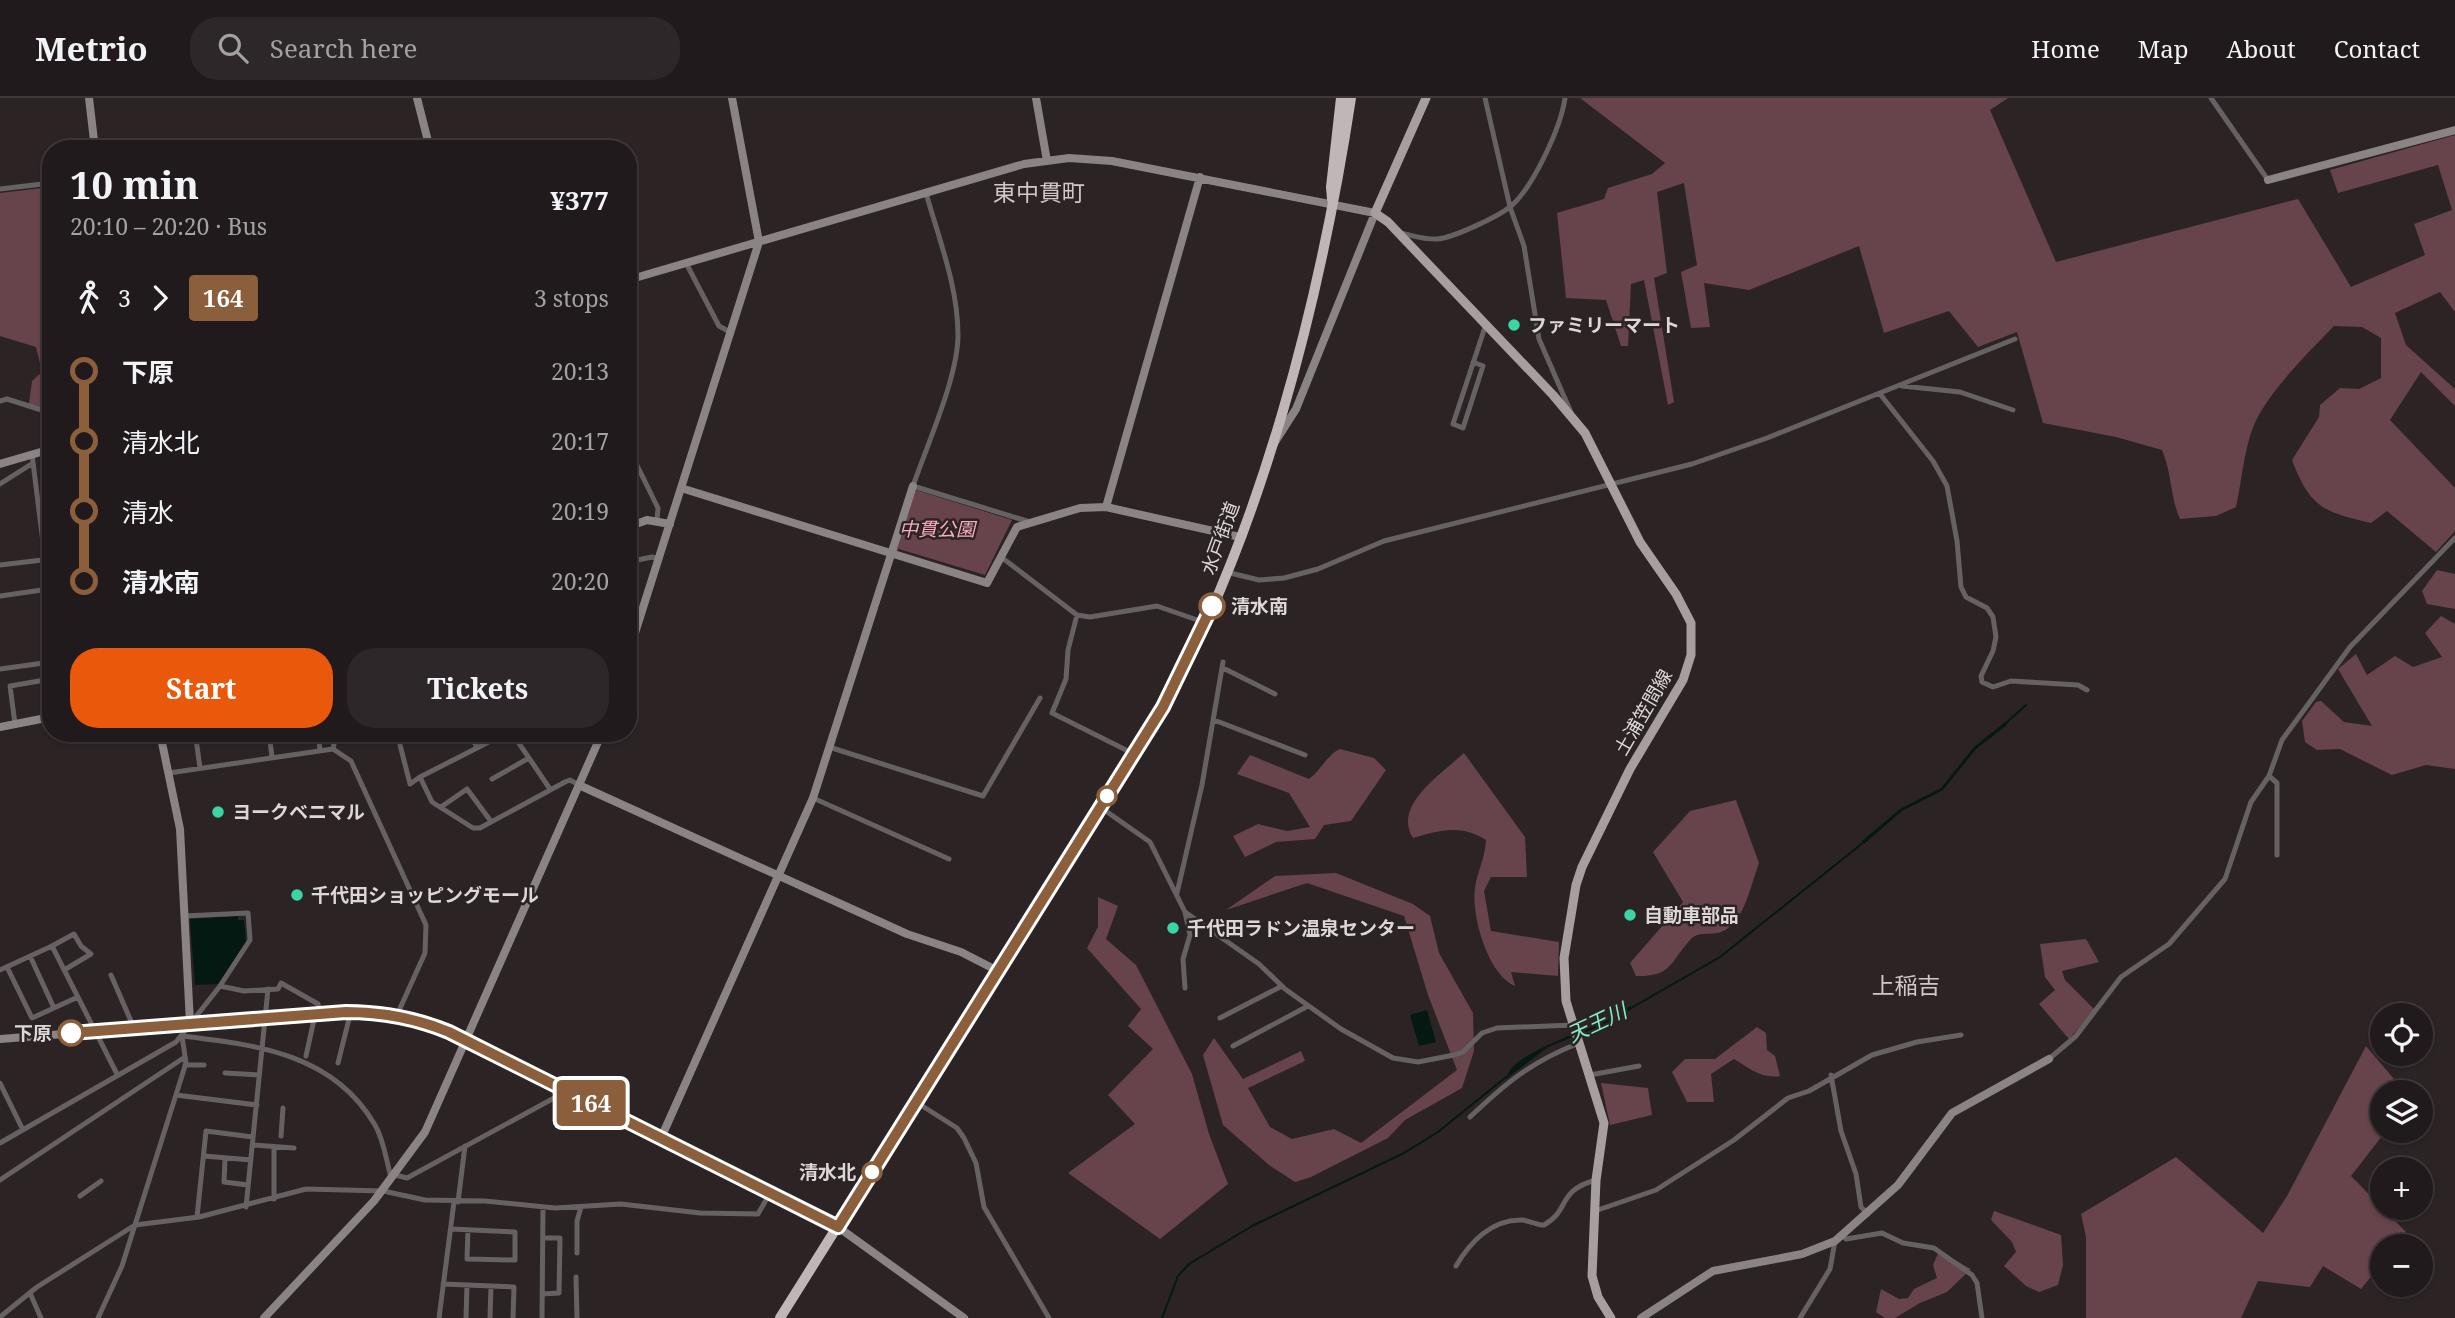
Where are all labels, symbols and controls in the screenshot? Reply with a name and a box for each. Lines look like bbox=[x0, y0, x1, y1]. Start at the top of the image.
search box bbox=[190, 17, 680, 80]
text: Metrio bbox=[35, 26, 148, 71]
icon: search bbox=[214, 29, 252, 67]
text: Search here bbox=[270, 30, 417, 66]
text: Home bbox=[2031, 32, 2100, 65]
text: Map bbox=[2138, 32, 2189, 65]
text: About bbox=[2227, 32, 2296, 65]
text: Contact bbox=[2334, 32, 2420, 65]
text: 10 min bbox=[70, 158, 199, 210]
district label: 東中貫町 bbox=[993, 176, 1085, 208]
text: ¥377 bbox=[550, 182, 609, 218]
text: 20:10 – 20:20 · Bus bbox=[70, 210, 267, 242]
icon: walk bbox=[70, 279, 108, 317]
icon: forward bbox=[141, 279, 179, 317]
text: 164 bbox=[203, 281, 244, 314]
text: 3 bbox=[118, 282, 131, 314]
text: 3 stops bbox=[534, 282, 609, 314]
place label: ファミリーマート bbox=[1528, 312, 1680, 338]
marker: ファミリーマート bbox=[1506, 317, 1522, 333]
text: 下原 bbox=[122, 354, 174, 390]
text: 20:13 bbox=[551, 355, 609, 387]
text: 清水北 bbox=[122, 424, 200, 460]
text: 20:17 bbox=[551, 425, 609, 457]
text: 清水 bbox=[122, 494, 174, 530]
text: 20:19 bbox=[551, 495, 609, 527]
street label: 水戸街道 bbox=[1195, 498, 1245, 578]
park label: 中貫公園 bbox=[899, 516, 978, 542]
text: 清水南 bbox=[122, 564, 200, 600]
text: 20:20 bbox=[551, 565, 609, 597]
marker: 清水南 bbox=[1199, 593, 1225, 619]
place label: 清水南 bbox=[1231, 593, 1288, 619]
button: Start bbox=[70, 648, 333, 728]
button: Tickets bbox=[347, 648, 609, 728]
street label: 土浦笠間線 bbox=[1608, 664, 1678, 760]
unlabelled marker bbox=[1097, 786, 1117, 806]
place label: ヨークベニマル bbox=[232, 799, 365, 825]
marker: ヨークベニマル bbox=[210, 804, 226, 820]
place label: 千代田ショッピングモール bbox=[311, 882, 539, 908]
marker: 千代田ショッピングモール bbox=[289, 887, 305, 903]
place label: 自動車部品 bbox=[1644, 902, 1739, 928]
marker: 自動車部品 bbox=[1622, 907, 1638, 923]
place label: 千代田ラドン温泉センター bbox=[1187, 915, 1415, 941]
marker: 千代田ラドン温泉センター bbox=[1165, 920, 1181, 936]
district label: 上稲吉 bbox=[1872, 969, 1941, 1001]
water label: 天王川 bbox=[1562, 995, 1633, 1048]
map controls bbox=[2370, 1003, 2433, 1297]
button: locate bbox=[2370, 1003, 2433, 1066]
place label: 下原 bbox=[14, 1020, 52, 1046]
marker: 下原 bbox=[58, 1020, 84, 1046]
line badge: 164 bbox=[551, 1080, 631, 1126]
button: layers bbox=[2370, 1080, 2433, 1143]
text: 164 bbox=[571, 1086, 611, 1119]
button: + bbox=[2370, 1157, 2433, 1220]
place label: 清水北 bbox=[799, 1159, 856, 1185]
marker: 清水北 bbox=[862, 1162, 882, 1182]
button: − bbox=[2370, 1234, 2433, 1297]

